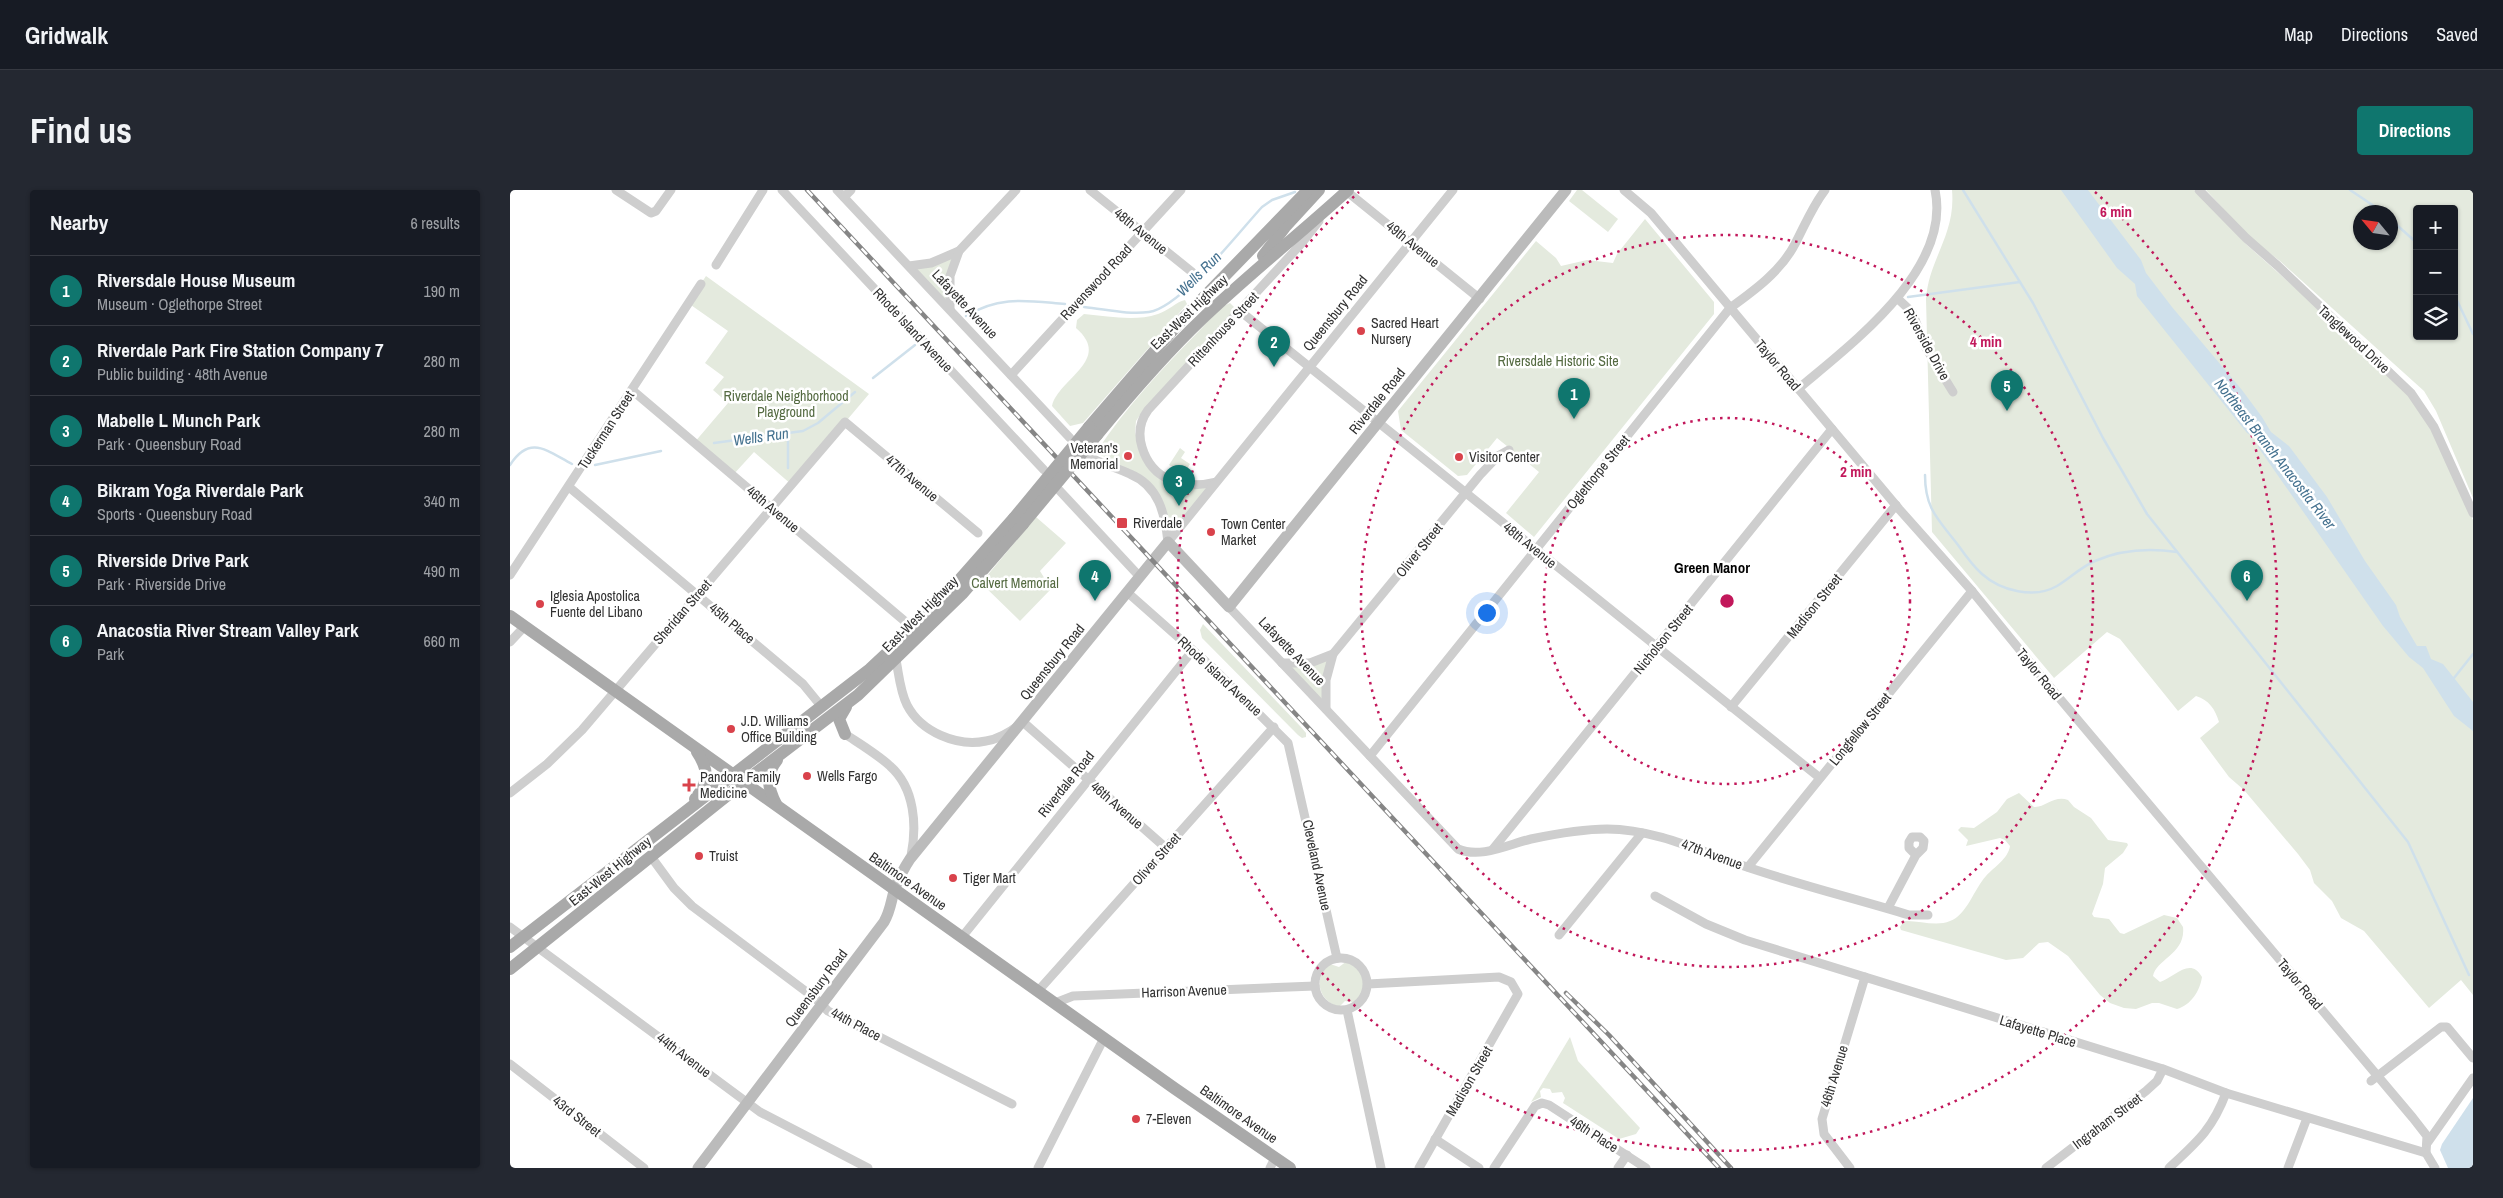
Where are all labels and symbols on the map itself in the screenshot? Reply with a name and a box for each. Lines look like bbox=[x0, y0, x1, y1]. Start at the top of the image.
text: 6 min bbox=[2100, 201, 2132, 222]
street label: 48th Avenue bbox=[1111, 204, 1171, 258]
north arrow bbox=[2353, 205, 2398, 250]
street label: 49th Avenue bbox=[1383, 217, 1443, 271]
street label: Ravenswood Road bbox=[1056, 240, 1136, 324]
water label: Wells Run bbox=[1172, 246, 1226, 301]
street label: Lafayette Avenue bbox=[928, 265, 1002, 343]
street label: East-West Highway bbox=[1147, 270, 1232, 353]
street label: Queensbury Road bbox=[1299, 271, 1371, 355]
street label: Rhode Island Avenue bbox=[869, 284, 957, 376]
street label: Rittenhouse Street bbox=[1184, 288, 1262, 370]
street label: Tanglewood Drive bbox=[2314, 301, 2394, 377]
street label: Riverside Drive bbox=[1900, 305, 1954, 383]
place label: Sacred Heart Nursery bbox=[1371, 314, 1439, 348]
marker: Sacred Heart Nursery bbox=[1355, 325, 1367, 337]
pin: 2 bbox=[1258, 326, 1290, 367]
text: 4 min bbox=[1970, 331, 2002, 352]
street label: Taylor Road bbox=[1751, 336, 1805, 394]
park label: Riversdale Historic Site bbox=[1497, 352, 1619, 370]
street label: Riverdale Road bbox=[1345, 364, 1409, 438]
pin: 5 bbox=[1991, 370, 2023, 411]
water label: Northeast Branch Anacostia River bbox=[2210, 374, 2341, 534]
pin: 1 bbox=[1558, 378, 1590, 419]
street label: Tuckerman Street bbox=[574, 387, 638, 473]
park label: Riverdale Neighborhood Playground bbox=[723, 387, 849, 421]
water label: Wells Run bbox=[732, 422, 790, 451]
street label: Oglethorpe Street bbox=[1562, 431, 1634, 513]
place label: Veteran's Memorial bbox=[1070, 439, 1118, 473]
place label: Visitor Center bbox=[1469, 448, 1540, 466]
marker: Veteran's Memorial bbox=[1122, 450, 1134, 462]
street label: 47th Avenue bbox=[882, 451, 942, 505]
marker: Visitor Center bbox=[1453, 451, 1465, 463]
text: 2 min bbox=[1840, 461, 1872, 482]
pin: 3 bbox=[1163, 465, 1195, 506]
street label: 46th Avenue bbox=[743, 482, 803, 536]
place label: Riverdale bbox=[1133, 514, 1182, 532]
place label: Town Center Market bbox=[1221, 515, 1286, 549]
marker: Riverdale bbox=[1115, 516, 1129, 530]
street label: 48th Avenue bbox=[1500, 518, 1560, 572]
street label: Oliver Street bbox=[1392, 519, 1446, 581]
marker: Town Center Market bbox=[1205, 526, 1217, 538]
district label: Green Manor bbox=[1674, 557, 1750, 578]
pin: 4 bbox=[1079, 560, 1111, 601]
pin: 6 bbox=[2231, 560, 2263, 601]
street label: Madison Street bbox=[1783, 570, 1845, 642]
street label: East-West Highway bbox=[878, 572, 962, 656]
park label: Calvert Memorial bbox=[971, 574, 1059, 592]
street label: Sheridan Street bbox=[649, 576, 715, 648]
place label: Iglesia Apostolica Fuente del Libano bbox=[550, 587, 643, 621]
centre of rings bbox=[1718, 592, 1736, 610]
marker: Iglesia Apostolica Fuente del Libano bbox=[534, 598, 546, 610]
street label: 45th Place bbox=[705, 599, 759, 647]
your location bbox=[1474, 600, 1500, 626]
street label: Nicholson Street bbox=[1629, 600, 1697, 678]
street label: Lafayette Avenue bbox=[1255, 613, 1329, 689]
street label: Queensbury Road bbox=[1016, 620, 1088, 704]
street label: Rhode Island Avenue bbox=[1174, 632, 1266, 720]
street label: Taylor Road bbox=[2013, 644, 2065, 704]
street label: Longfellow Street bbox=[1825, 689, 1895, 769]
place label: J.D. Williams Office Building bbox=[741, 712, 817, 746]
marker: J.D. Williams Office Building bbox=[725, 723, 737, 735]
street label: Riverdale Road bbox=[1034, 747, 1098, 821]
place label: Wells Fargo bbox=[817, 767, 877, 785]
place label: Pandora Family Medicine bbox=[700, 768, 781, 802]
marker: Wells Fargo bbox=[801, 770, 813, 782]
street label: 46th Avenue bbox=[1087, 777, 1147, 833]
marker: Pandora Family Medicine bbox=[682, 778, 696, 792]
street label: Cleveland Avenue bbox=[1299, 818, 1335, 912]
street label: Oliver Street bbox=[1128, 829, 1184, 889]
street label: East-West Highway bbox=[565, 832, 655, 910]
street label: 47th Avenue bbox=[1679, 835, 1745, 873]
place label: Truist bbox=[709, 847, 738, 865]
street label: Baltimore Avenue bbox=[866, 848, 950, 914]
marker: Truist bbox=[693, 850, 705, 862]
place label: Tiger Mart bbox=[963, 869, 1016, 887]
marker: Tiger Mart bbox=[947, 872, 959, 884]
street label: Queensbury Road bbox=[781, 945, 851, 1031]
street label: Taylor Road bbox=[2273, 955, 2327, 1013]
street label: Harrison Avenue bbox=[1141, 981, 1227, 1001]
street label: 44th Place bbox=[828, 1003, 884, 1045]
street label: Lafayette Place bbox=[1998, 1011, 2078, 1051]
street label: 44th Avenue bbox=[653, 1029, 715, 1081]
street label: Madison Street bbox=[1442, 1043, 1496, 1119]
street label: 46th Avenue bbox=[1816, 1043, 1852, 1109]
street label: Baltimore Avenue bbox=[1197, 1081, 1281, 1147]
street label: Ingraham Street bbox=[2069, 1089, 2145, 1153]
street label: 43rd Street bbox=[549, 1091, 605, 1141]
place label: 7-Eleven bbox=[1146, 1110, 1191, 1128]
street label: 46th Place bbox=[1566, 1112, 1622, 1156]
marker: 7-Eleven bbox=[1130, 1113, 1142, 1125]

